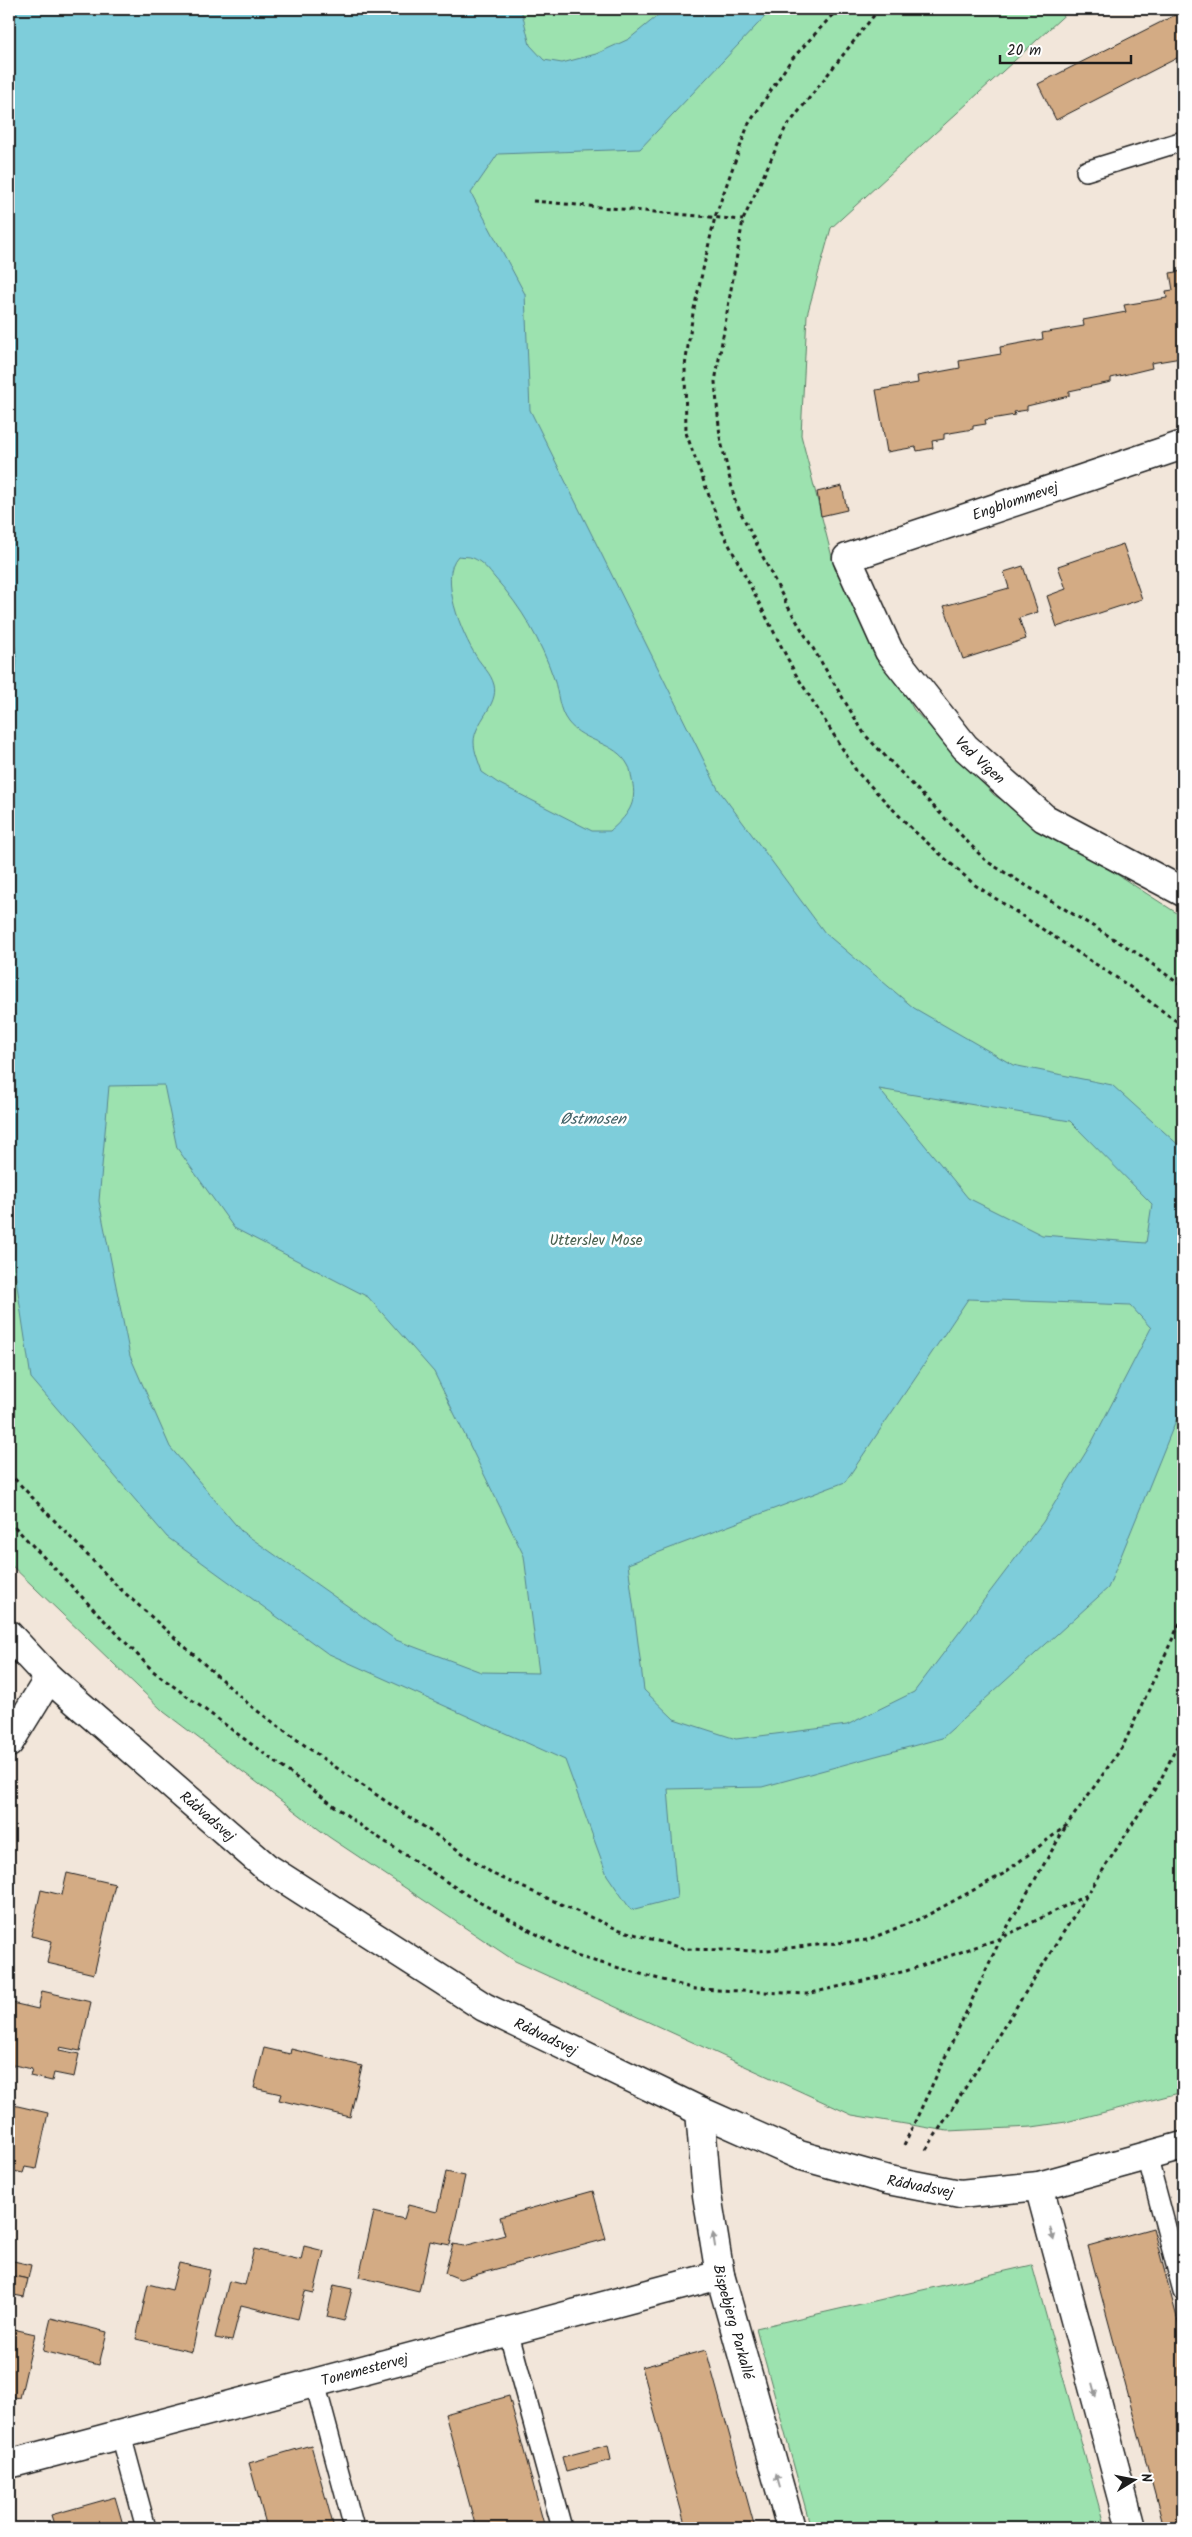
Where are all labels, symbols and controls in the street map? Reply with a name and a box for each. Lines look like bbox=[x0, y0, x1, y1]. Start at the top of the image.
scale bar bbox=[1000, 32, 1131, 64]
text: 20 m bbox=[1007, 39, 1041, 63]
street label: Engblommevej bbox=[969, 476, 1063, 528]
street label: Ved Vigen bbox=[948, 732, 1010, 791]
water label: Østmosen bbox=[560, 1107, 627, 1132]
park label: Utterslev Mose bbox=[549, 1229, 643, 1253]
street label: Rådvadsvej bbox=[174, 1786, 241, 1849]
street label: Rådvadsvej bbox=[510, 2012, 582, 2064]
street label: Rådvadsvej bbox=[885, 2169, 957, 2206]
one-way arrow bbox=[1048, 2226, 1056, 2241]
one-way arrow bbox=[710, 2231, 718, 2247]
street label: Bispebjerg Parkallé bbox=[705, 2263, 760, 2384]
street label: Tonemestervej bbox=[319, 2347, 412, 2393]
one-way arrow bbox=[1090, 2383, 1098, 2398]
north arrow bbox=[1110, 2454, 1160, 2504]
text: N bbox=[1134, 2472, 1157, 2484]
one-way arrow bbox=[773, 2474, 781, 2489]

